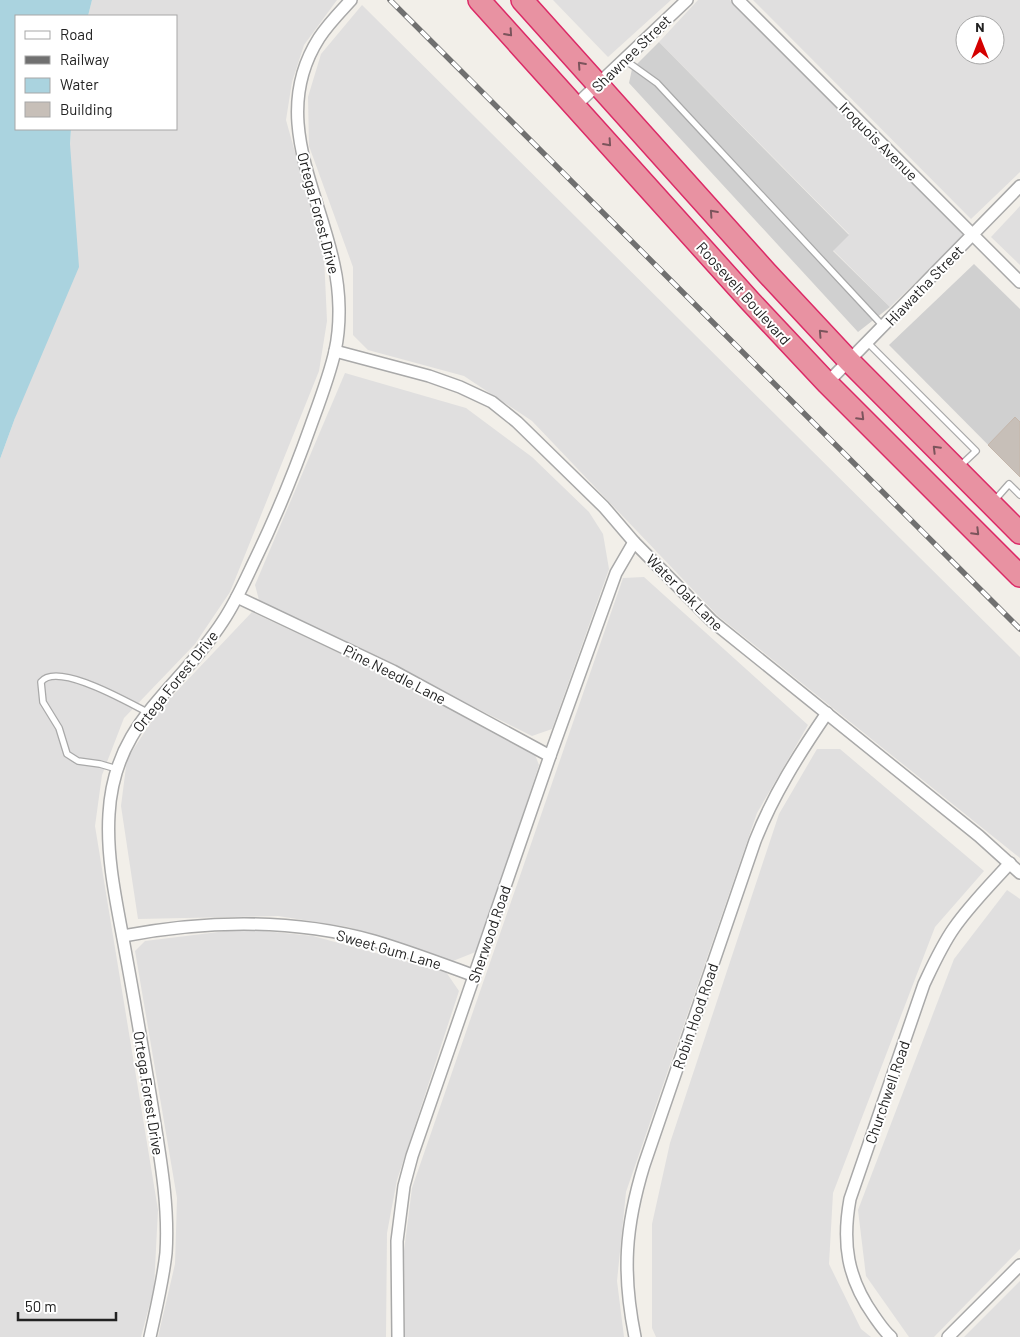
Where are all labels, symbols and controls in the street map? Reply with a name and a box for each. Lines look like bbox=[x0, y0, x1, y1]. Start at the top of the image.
street label: Shawnee Street bbox=[588, 11, 674, 95]
legend bbox=[15, 15, 178, 130]
north arrow bbox=[955, 15, 1005, 65]
text: N bbox=[975, 18, 985, 35]
text: Road bbox=[60, 25, 93, 43]
one-way arrow bbox=[503, 27, 512, 36]
text: Railway bbox=[60, 50, 109, 68]
one-way arrow bbox=[578, 62, 587, 71]
text: Water bbox=[60, 75, 99, 93]
street label: Iroquois Avenue bbox=[836, 98, 922, 184]
text: Building bbox=[60, 100, 113, 118]
one-way arrow bbox=[602, 137, 611, 146]
street label: Ortega Forest Drive bbox=[294, 150, 344, 276]
one-way arrow bbox=[709, 209, 718, 218]
street label: Roosevelt Boulevard bbox=[693, 238, 795, 348]
street label: Hiawatha Street bbox=[881, 241, 967, 329]
one-way arrow bbox=[819, 329, 828, 338]
one-way arrow bbox=[855, 412, 864, 421]
one-way arrow bbox=[933, 445, 942, 454]
one-way arrow bbox=[970, 526, 979, 535]
street label: Water Oak Lane bbox=[643, 550, 727, 634]
street label: Ortega Forest Drive bbox=[129, 627, 221, 735]
street label: Pine Needle Lane bbox=[341, 640, 449, 708]
street label: Sherwood Road bbox=[464, 883, 514, 985]
street label: Sweet Gum Lane bbox=[334, 925, 444, 973]
street label: Robin Hood Road bbox=[668, 961, 722, 1071]
street label: Ortega Forest Drive bbox=[130, 1030, 168, 1156]
street label: Churchwell Road bbox=[861, 1038, 913, 1146]
scale bar bbox=[18, 1290, 115, 1322]
text: 50 m bbox=[25, 1297, 57, 1315]

